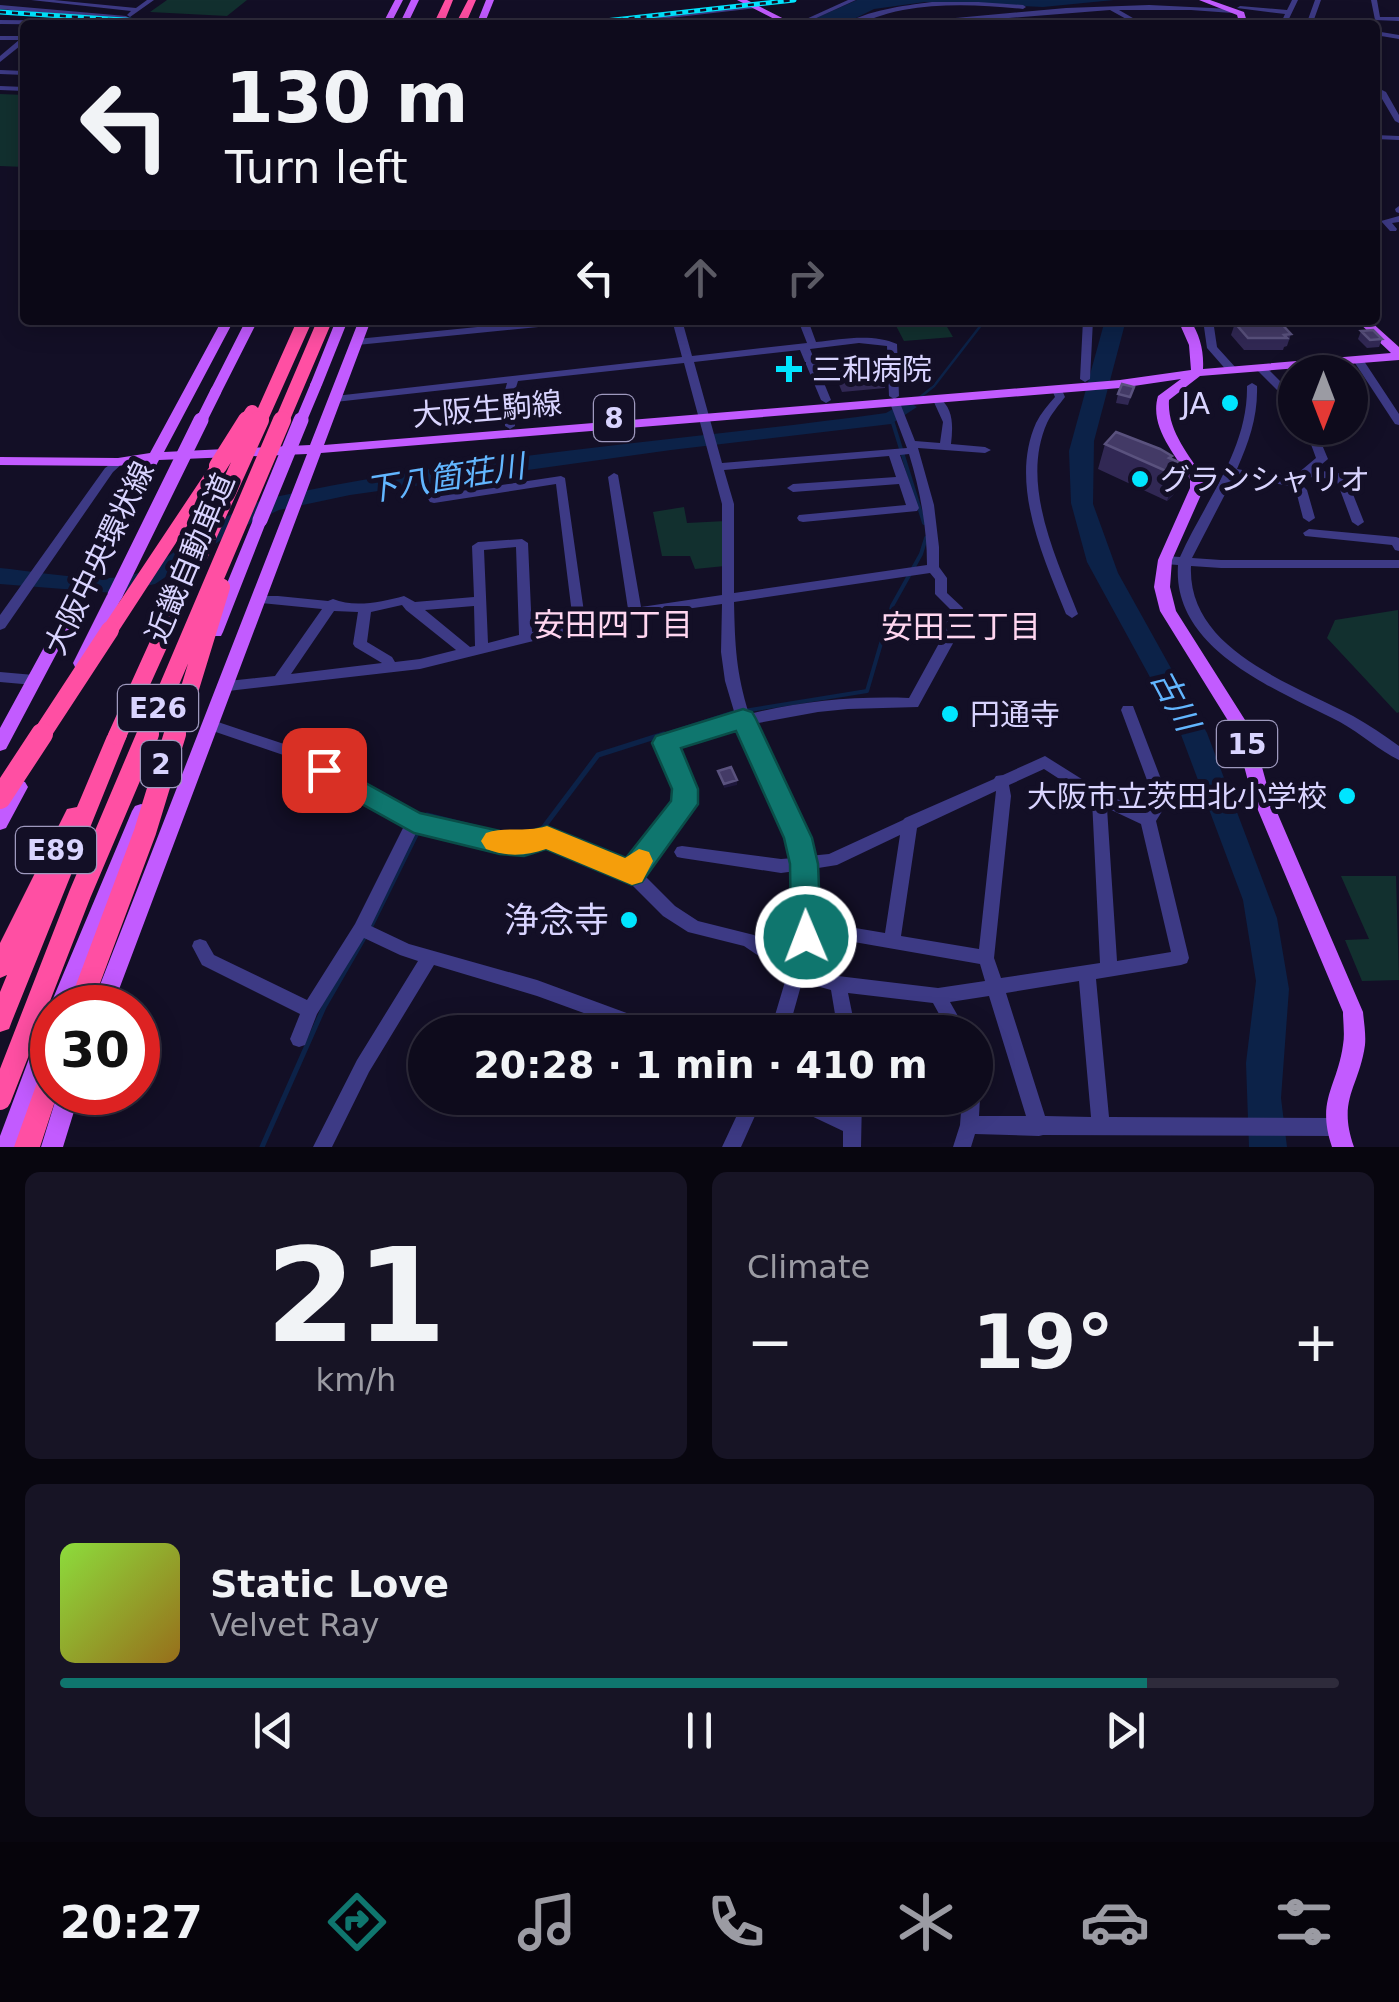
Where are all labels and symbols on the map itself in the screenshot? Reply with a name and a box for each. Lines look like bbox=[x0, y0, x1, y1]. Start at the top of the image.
place label: 三和病院 bbox=[812, 352, 932, 387]
north arrow bbox=[1278, 355, 1368, 445]
marker: 三和病院 bbox=[776, 356, 802, 382]
street label: 大阪生駒線 bbox=[411, 385, 563, 433]
place label: JA bbox=[1179, 386, 1210, 421]
marker: JA bbox=[1219, 392, 1241, 414]
road number: 8 bbox=[594, 395, 634, 441]
water label: 下八箇荘川 bbox=[363, 446, 530, 509]
street label: 大阪中央環状線 bbox=[37, 456, 161, 660]
place label: グランシャリオ bbox=[1160, 462, 1370, 497]
street label: 近畿自動車道 bbox=[139, 468, 241, 648]
marker: グランシャリオ bbox=[1129, 468, 1151, 490]
district label: 安田四丁目 bbox=[533, 606, 693, 644]
district label: 安田三丁目 bbox=[881, 608, 1041, 646]
water label: 古川 bbox=[1143, 663, 1208, 740]
road number: E26 bbox=[118, 685, 198, 731]
place label: 円通寺 bbox=[970, 697, 1060, 732]
marker: 円通寺 bbox=[939, 703, 961, 725]
road number: 15 bbox=[1217, 721, 1277, 767]
pin bbox=[282, 728, 367, 813]
road number: 2 bbox=[141, 741, 181, 787]
place label: 大阪市立茨田北小学校 bbox=[1027, 779, 1327, 814]
marker: 大阪市立茨田北小学校 bbox=[1336, 785, 1358, 807]
road number: E89 bbox=[16, 827, 96, 873]
position arrow bbox=[754, 885, 858, 989]
place label: 浄念寺 bbox=[504, 900, 609, 940]
marker: 浄念寺 bbox=[618, 909, 640, 931]
speed limit sign: 30 bbox=[30, 985, 160, 1115]

